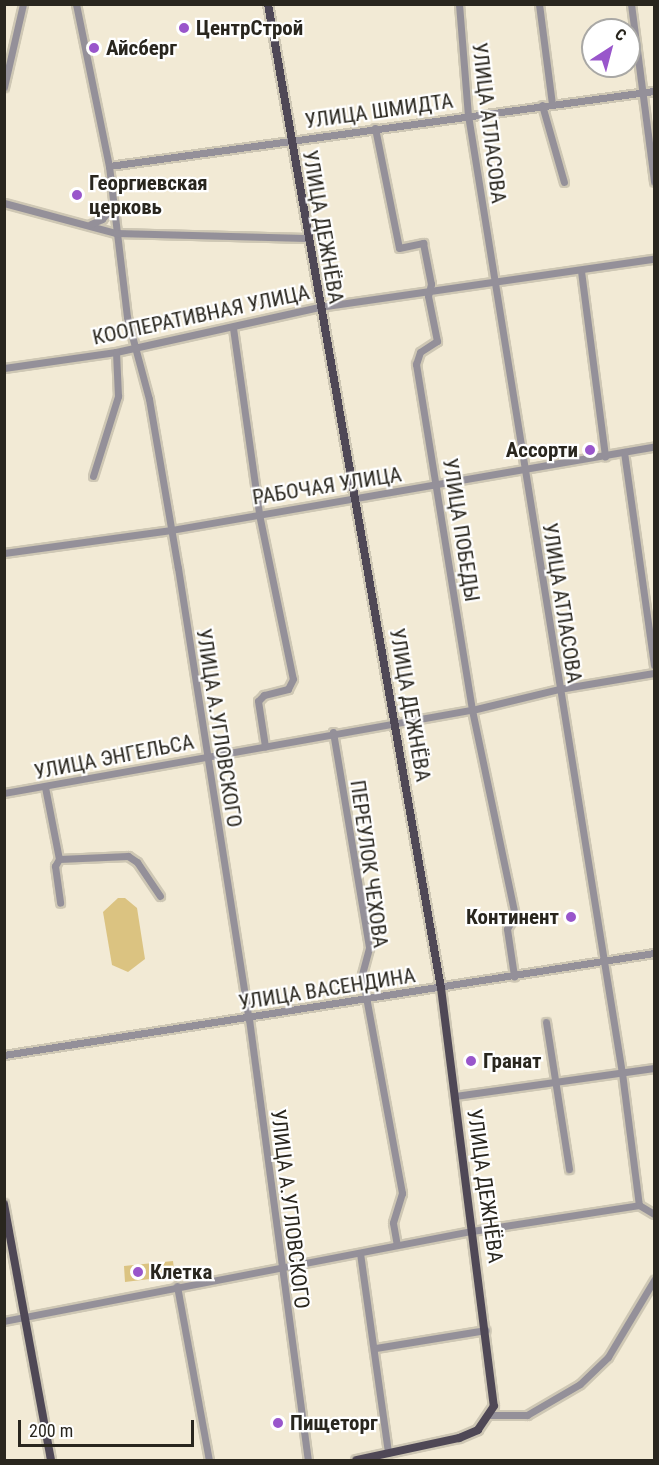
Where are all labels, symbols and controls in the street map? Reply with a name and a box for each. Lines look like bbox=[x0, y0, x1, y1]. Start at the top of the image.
place label: ЦентрСтрой bbox=[196, 15, 303, 41]
north arrow bbox=[581, 18, 641, 78]
marker: ЦентрСтрой bbox=[177, 21, 191, 35]
text: С bbox=[611, 24, 630, 45]
place label: Айсберг bbox=[106, 35, 177, 61]
marker: Айсберг bbox=[87, 41, 101, 55]
street label: УЛИЦА АТЛАСОВА bbox=[467, 41, 511, 205]
street label: УЛИЦА ШМИДТА bbox=[303, 88, 455, 134]
street label: УЛИЦА ДЕЖНЁВА bbox=[297, 148, 349, 306]
place label: Георгиевская церковь bbox=[89, 170, 208, 220]
marker: Георгиевская церковь bbox=[70, 188, 84, 202]
street label: КООПЕРАТИВНАЯ УЛИЦА bbox=[90, 280, 312, 350]
place label: Ассорти bbox=[506, 437, 578, 463]
marker: Ассорти bbox=[583, 443, 597, 457]
street label: УЛИЦА ПОБЕДЫ bbox=[437, 457, 485, 603]
street label: РАБОЧАЯ УЛИЦА bbox=[251, 462, 403, 510]
street label: УЛИЦА АТЛАСОВА bbox=[537, 521, 587, 685]
street label: УЛИЦА ДЕЖНЁВА bbox=[384, 626, 436, 784]
street label: УЛИЦА А.УГЛОВСКОГО bbox=[191, 627, 247, 829]
street label: УЛИЦА ЭНГЕЛЬСА bbox=[32, 729, 196, 785]
street label: ПЕРЕУЛОК ЧЕХОВА bbox=[345, 778, 393, 950]
place label: Континент bbox=[466, 904, 559, 930]
marker: Континент bbox=[564, 910, 578, 924]
street label: УЛИЦА ВАСЕНДИНА bbox=[237, 963, 417, 1015]
place label: Гранат bbox=[483, 1048, 542, 1074]
marker: Гранат bbox=[464, 1054, 478, 1068]
street label: УЛИЦА ДЕЖНЁВА bbox=[462, 1107, 508, 1265]
street label: УЛИЦА А.УГЛОВСКОГО bbox=[265, 1108, 315, 1310]
place label: Клетка bbox=[150, 1259, 212, 1285]
marker: Клетка bbox=[131, 1265, 145, 1279]
scale bar bbox=[21, 1408, 196, 1446]
place label: Пищеторг bbox=[290, 1410, 378, 1436]
marker: Пищеторг bbox=[271, 1416, 285, 1430]
text: 200 m bbox=[29, 1420, 73, 1441]

